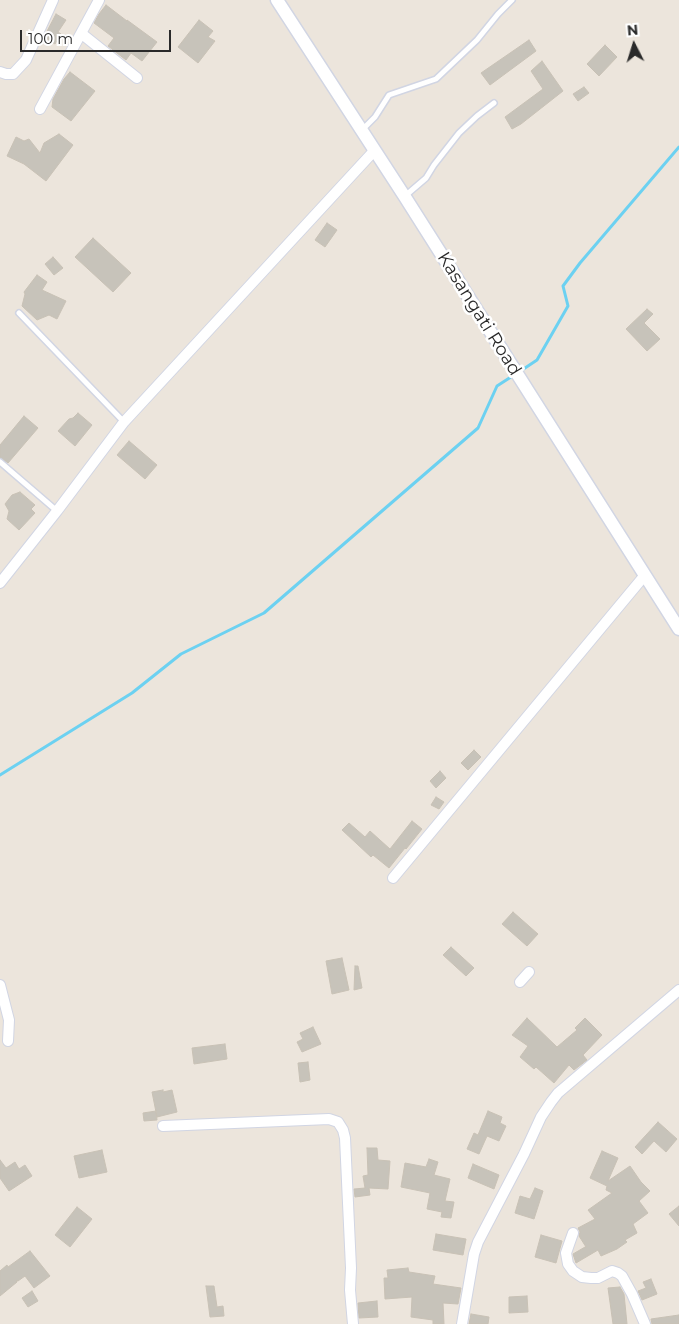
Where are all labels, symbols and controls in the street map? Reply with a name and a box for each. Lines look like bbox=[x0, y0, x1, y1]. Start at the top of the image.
scale bar bbox=[22, 20, 174, 52]
north arrow bbox=[609, 20, 659, 70]
text: N bbox=[626, 21, 639, 40]
text: 100 m bbox=[28, 29, 73, 48]
street label: Kasangati Road bbox=[432, 248, 526, 380]

